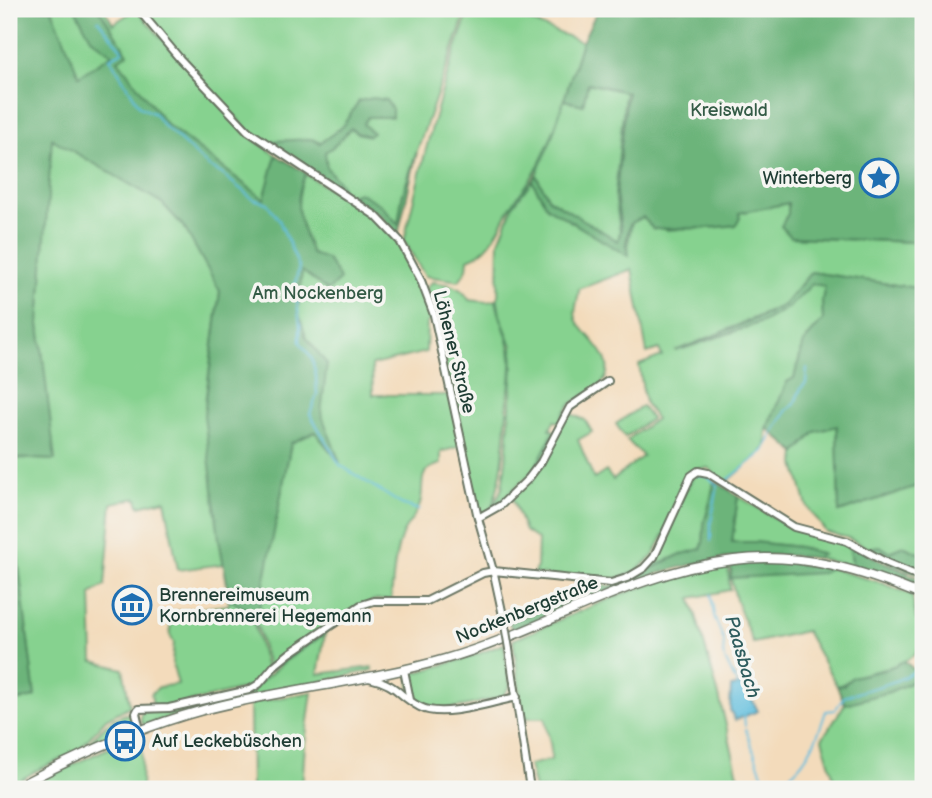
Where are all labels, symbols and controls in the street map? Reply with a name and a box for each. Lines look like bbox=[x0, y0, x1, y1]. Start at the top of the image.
park label: Kreiswald bbox=[690, 100, 768, 121]
place icon: Winterberg bbox=[858, 157, 900, 199]
place label: Winterberg bbox=[763, 168, 852, 189]
park label: Am Nockenberg bbox=[253, 283, 383, 304]
street label: Löhener Straße bbox=[429, 288, 479, 416]
street label: Nockenbergstraße bbox=[453, 572, 602, 648]
museum icon: Brennereimuseum Kornbrennerei Hegemann bbox=[111, 584, 153, 626]
place label: Brennereimuseum Kornbrennerei Hegemann bbox=[159, 585, 372, 627]
water label: Paasbach bbox=[719, 613, 765, 701]
bus stop icon: Auf Leckebüschen bbox=[104, 720, 146, 762]
place label: Auf Leckebüschen bbox=[152, 731, 302, 752]

